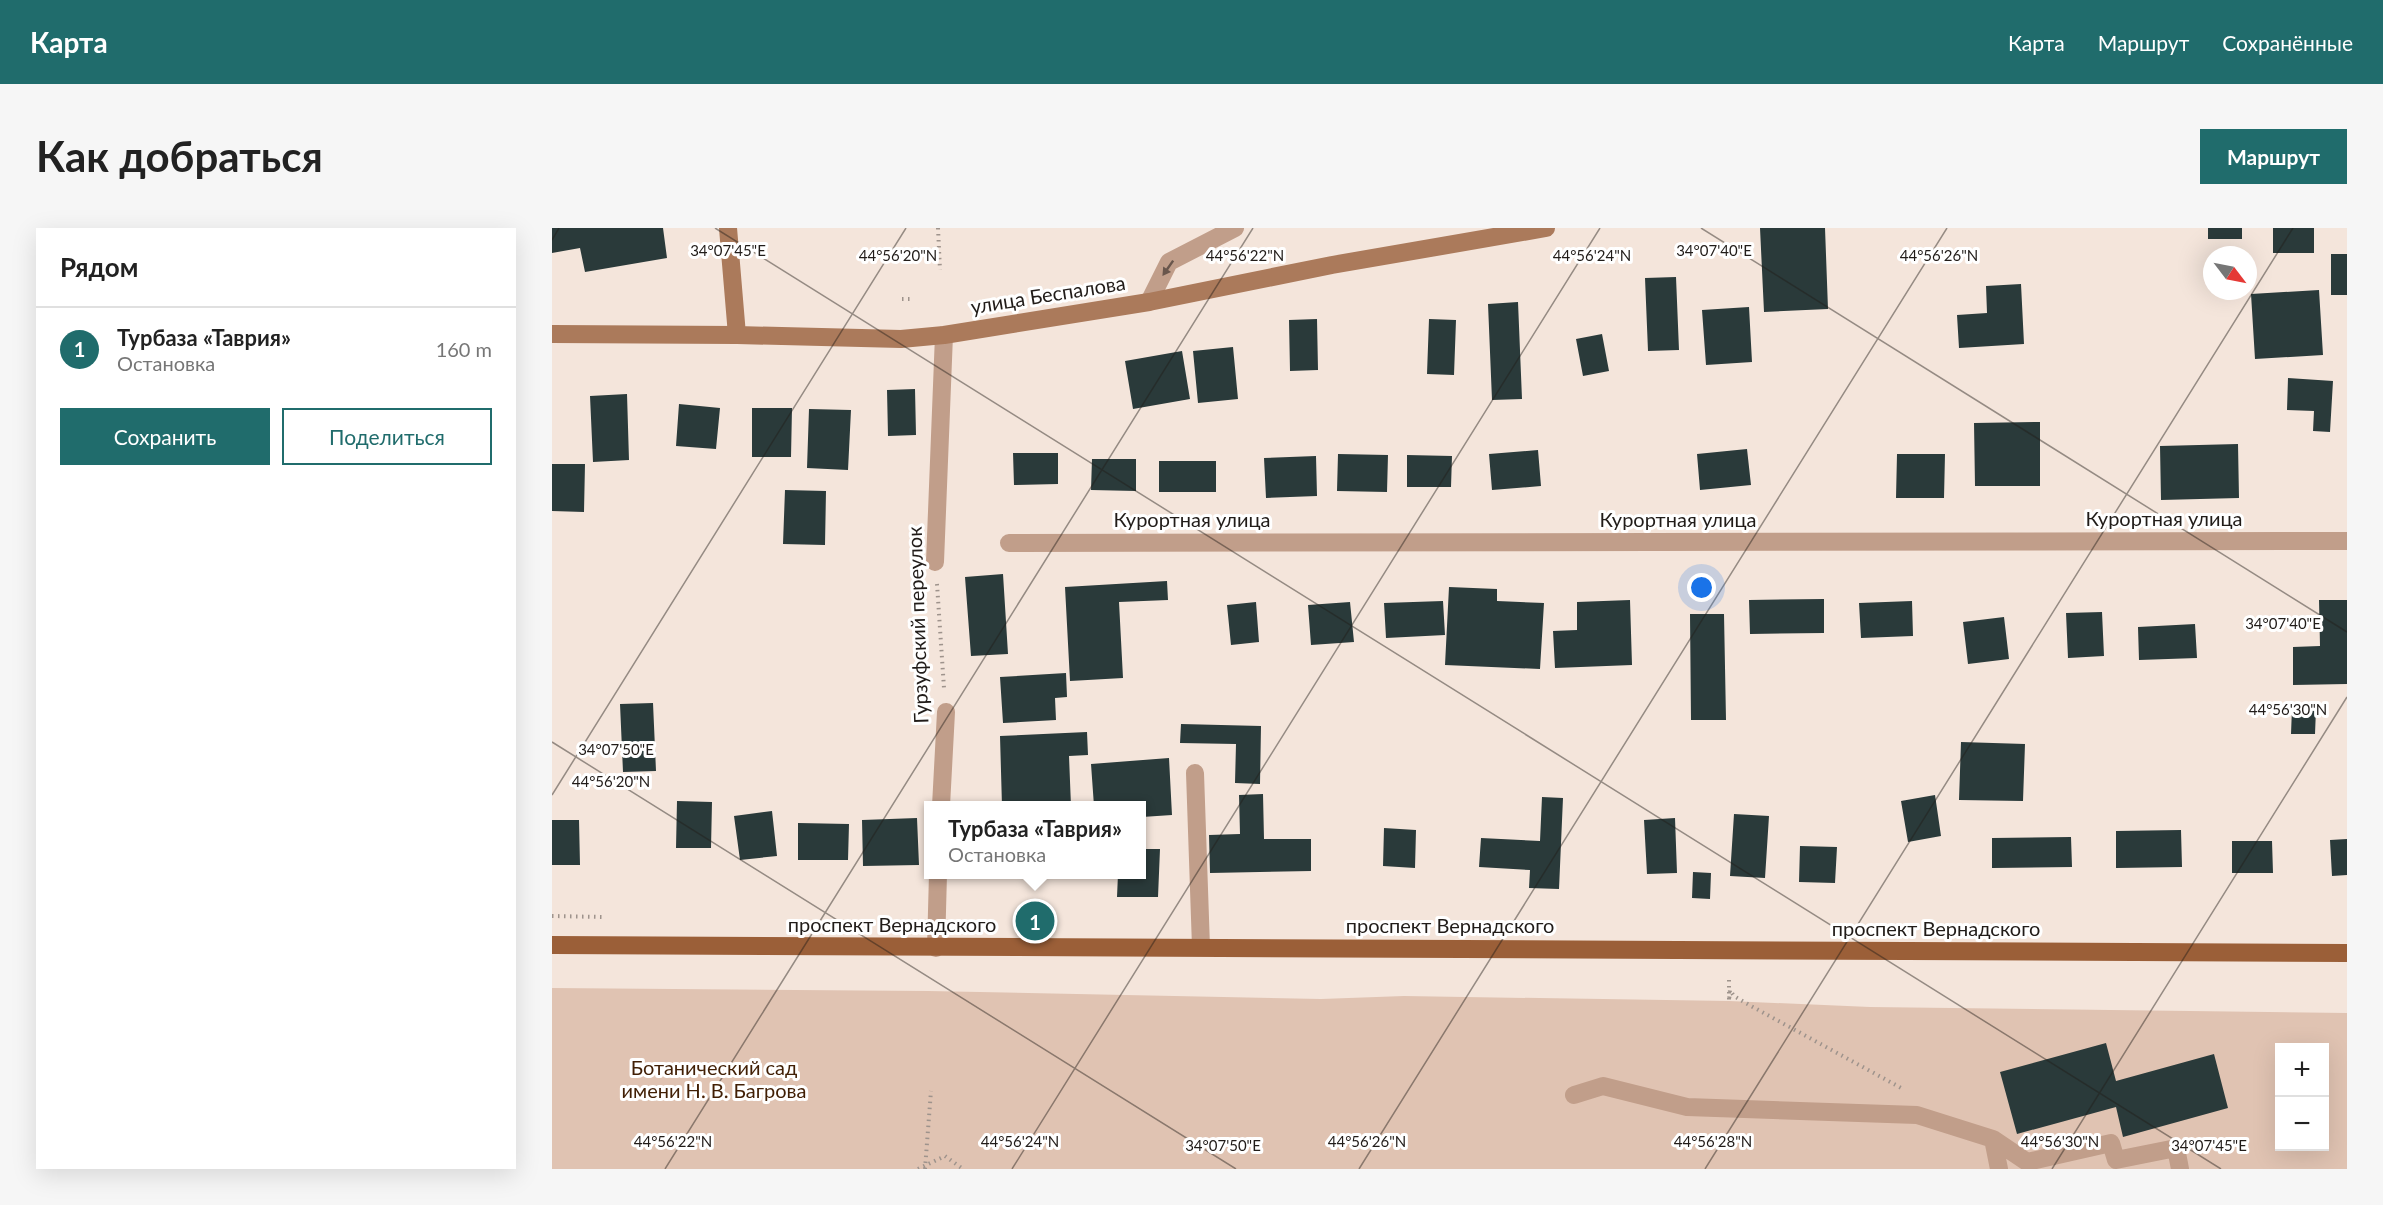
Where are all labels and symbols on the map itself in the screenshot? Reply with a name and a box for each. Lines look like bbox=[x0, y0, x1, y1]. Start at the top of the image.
text: 34°07'45"E bbox=[690, 241, 766, 259]
text: 34°07'40"E bbox=[1676, 241, 1752, 259]
text: 44°56'20"N bbox=[859, 246, 937, 264]
text: 44°56'22"N bbox=[1206, 246, 1284, 264]
text: 44°56'24"N bbox=[1553, 246, 1631, 264]
text: 44°56'26"N bbox=[1900, 246, 1978, 264]
north arrow bbox=[2203, 246, 2257, 300]
one-way arrow bbox=[1162, 260, 1174, 276]
street label: улица Беспалова bbox=[969, 270, 1127, 318]
street label: Курортная улица bbox=[2085, 506, 2243, 530]
street label: Курортная улица bbox=[1113, 507, 1271, 531]
street label: Курортная улица bbox=[1599, 507, 1757, 531]
street label: Гурзуфский переулок bbox=[902, 525, 932, 724]
your location bbox=[1687, 573, 1716, 602]
text: 34°07'40"E bbox=[2245, 614, 2321, 632]
text: 44°56'30"N bbox=[2249, 700, 2327, 718]
text: 34°07'50"E bbox=[578, 740, 654, 758]
text: 44°56'20"N bbox=[572, 772, 650, 790]
pin: 1 bbox=[1016, 898, 1054, 944]
street label: проспект Вернадского bbox=[788, 912, 996, 936]
street label: проспект Вернадского bbox=[1346, 913, 1554, 937]
street label: проспект Вернадского bbox=[1832, 916, 2040, 940]
park label: Ботанический сад имени Н. В. Багрова bbox=[622, 1055, 806, 1102]
text: 44°56'22"N bbox=[634, 1132, 712, 1150]
text: 44°56'24"N bbox=[981, 1132, 1059, 1150]
text: 44°56'26"N bbox=[1328, 1132, 1406, 1150]
text: 44°56'28"N bbox=[1674, 1132, 1752, 1150]
text: 44°56'30"N bbox=[2021, 1132, 2099, 1150]
text: 34°07'50"E bbox=[1185, 1136, 1261, 1154]
text: 34°07'45"E bbox=[2171, 1136, 2247, 1154]

